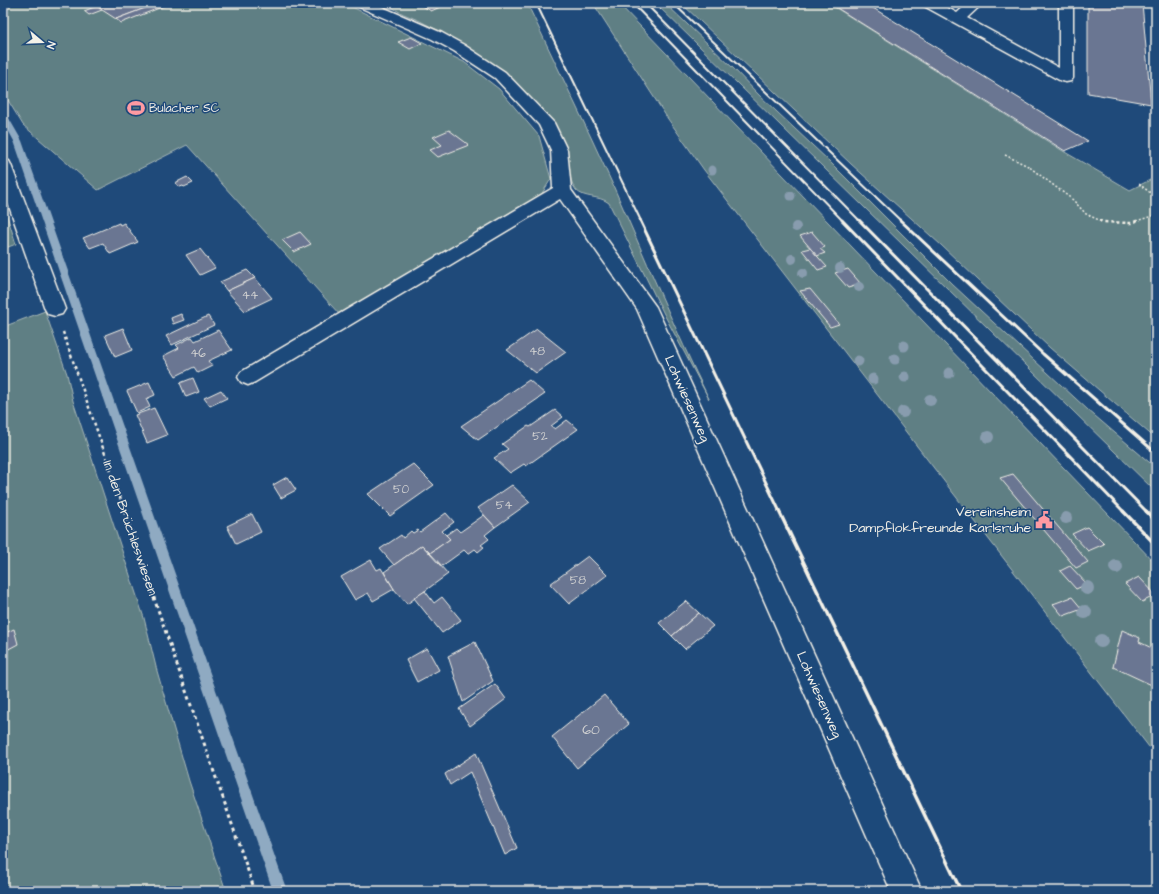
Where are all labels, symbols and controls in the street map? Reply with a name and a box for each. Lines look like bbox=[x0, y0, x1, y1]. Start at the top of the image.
north arrow bbox=[22, 22, 62, 62]
text: N bbox=[43, 39, 59, 51]
sports icon: Bulacher SC bbox=[126, 98, 146, 118]
place label: Bulacher SC bbox=[149, 100, 220, 117]
house number: 44 bbox=[242, 287, 258, 304]
house number: 48 bbox=[529, 343, 545, 360]
house number: 46 bbox=[190, 345, 206, 362]
street label: Lohwiesenweg bbox=[659, 352, 715, 446]
house number: 52 bbox=[532, 428, 548, 445]
street label: In den Brüchleswiesen bbox=[97, 458, 163, 598]
house number: 50 bbox=[393, 481, 409, 498]
house number: 54 bbox=[496, 497, 512, 514]
place label: Vereinsheim Dampflokfreunde Karlsruhe bbox=[849, 502, 1031, 538]
public building icon: Vereinsheim Dampflokfreunde Karlsruhe bbox=[1034, 510, 1054, 530]
house number: 58 bbox=[570, 572, 586, 589]
street label: Lohwiesenweg bbox=[791, 648, 847, 742]
house number: 60 bbox=[582, 720, 600, 740]

